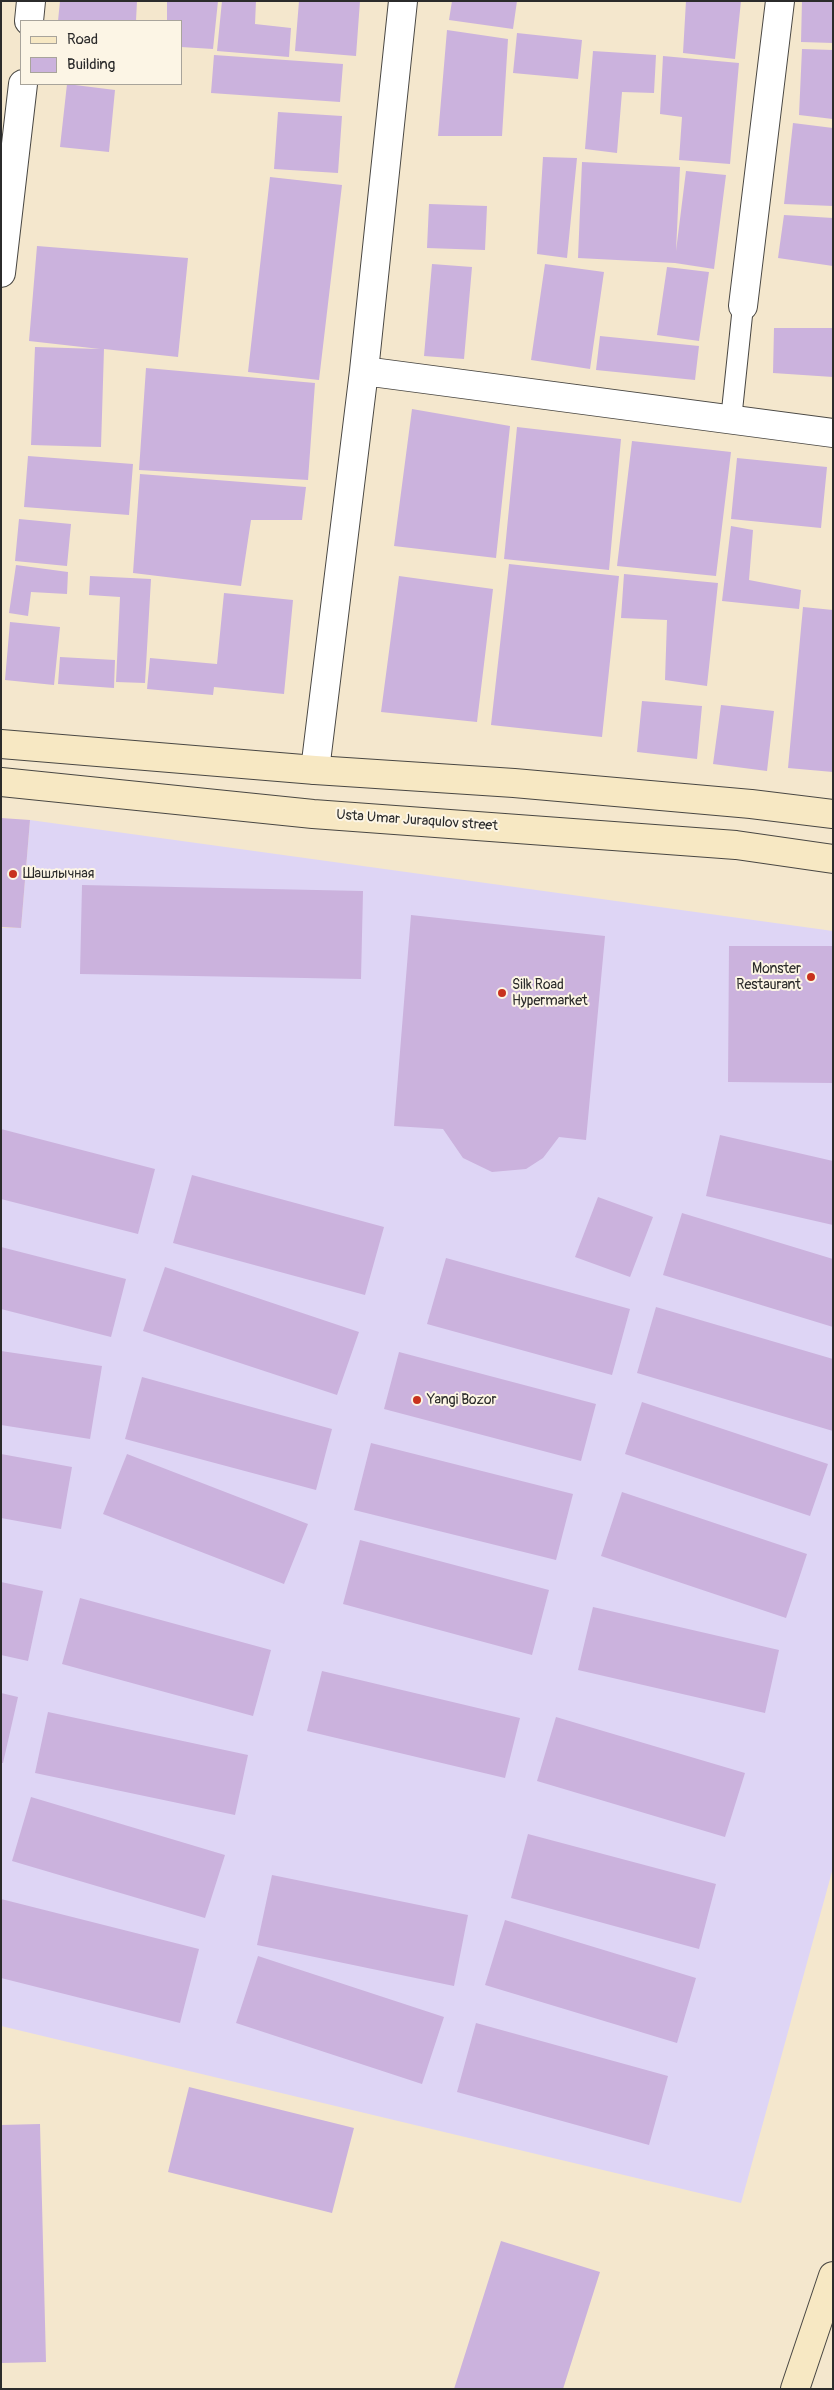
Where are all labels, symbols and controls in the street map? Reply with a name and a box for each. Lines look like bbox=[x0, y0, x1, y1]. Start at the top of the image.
legend bbox=[20, 20, 182, 85]
text: Road bbox=[67, 30, 98, 49]
text: Building bbox=[67, 55, 115, 74]
street label: Usta Umar Juraqulov street bbox=[336, 807, 498, 835]
place label: Шашлычная bbox=[23, 866, 94, 882]
marker: Шашлычная bbox=[7, 868, 19, 880]
place label: Monster Restaurant bbox=[736, 961, 801, 994]
marker: Monster Restaurant bbox=[805, 971, 817, 983]
place label: Silk Road Hypermarket bbox=[512, 977, 588, 1010]
marker: Silk Road Hypermarket bbox=[496, 987, 508, 999]
place label: Yangi Bozor bbox=[427, 1392, 496, 1408]
marker: Yangi Bozor bbox=[411, 1394, 423, 1406]

